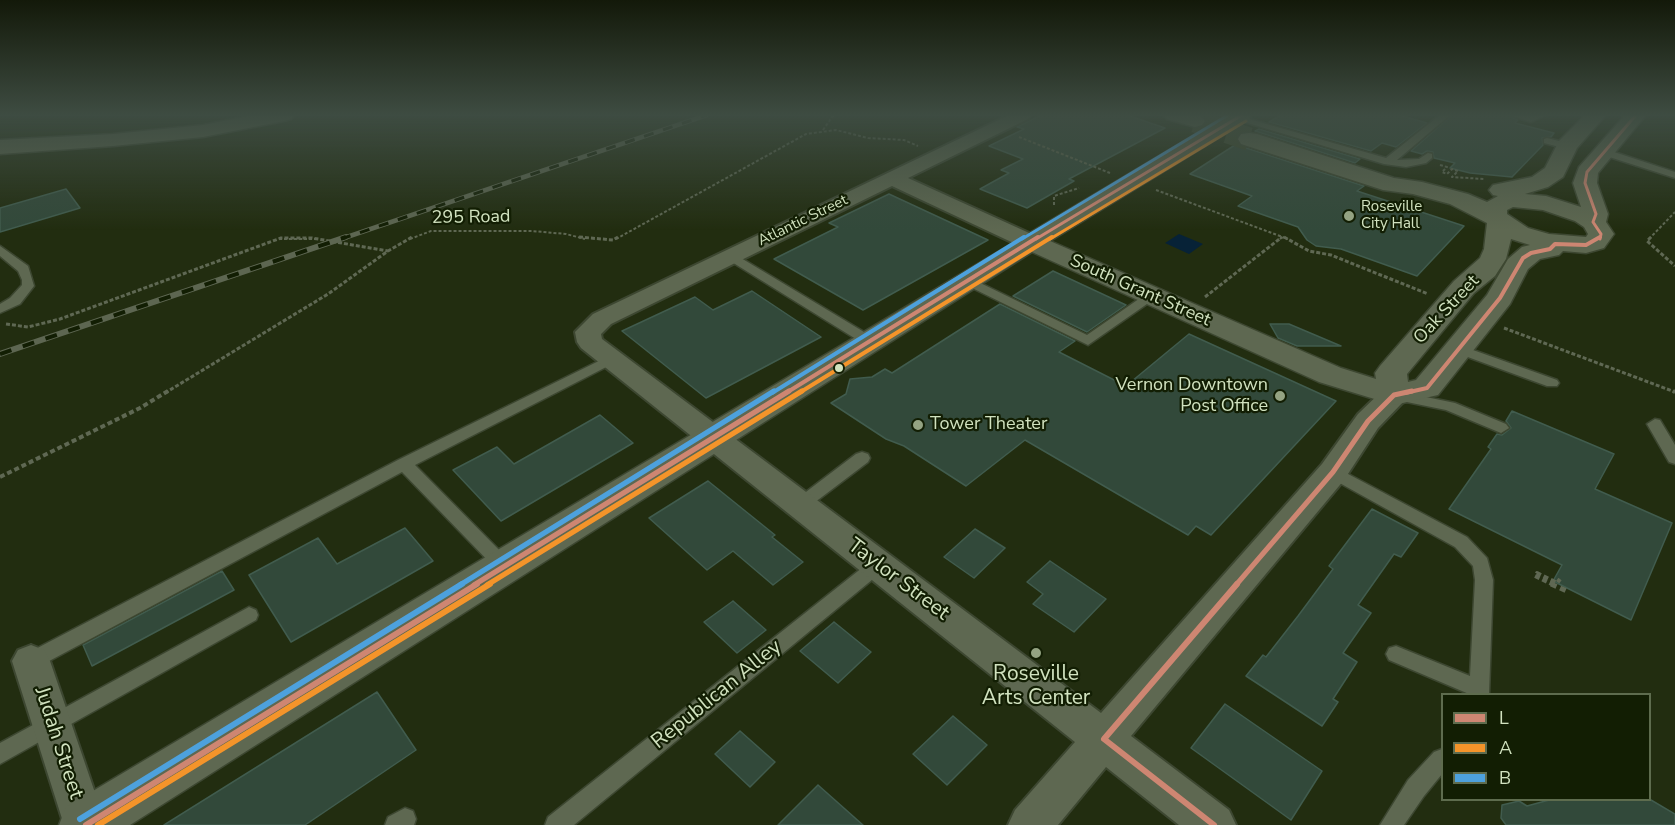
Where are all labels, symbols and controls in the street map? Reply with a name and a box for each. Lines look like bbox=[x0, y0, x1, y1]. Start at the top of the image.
street label: Atlantic Street bbox=[755, 192, 851, 250]
place label: Roseville City Hall bbox=[1361, 198, 1422, 233]
street label: 295 Road bbox=[431, 207, 511, 229]
marker: Roseville City Hall bbox=[1342, 209, 1356, 223]
street label: South Grant Street bbox=[1066, 250, 1214, 332]
street label: Oak Street bbox=[1410, 271, 1484, 349]
unlabelled marker bbox=[833, 362, 845, 374]
place label: Vernon Downtown Post Office bbox=[1116, 375, 1268, 418]
marker: Vernon Downtown Post Office bbox=[1273, 389, 1287, 403]
place label: Tower Theater bbox=[930, 414, 1047, 436]
marker: Tower Theater bbox=[911, 418, 925, 432]
street label: Taylor Street bbox=[842, 534, 954, 626]
street label: Republican Alley bbox=[647, 635, 787, 755]
marker: Roseville Arts Center bbox=[1029, 646, 1043, 660]
place label: Roseville Arts Center bbox=[982, 662, 1090, 712]
street label: Judah Street bbox=[28, 684, 88, 802]
legend bbox=[1441, 693, 1651, 801]
text: L bbox=[1499, 706, 1509, 730]
text: A bbox=[1499, 736, 1512, 760]
text: B bbox=[1499, 766, 1511, 790]

